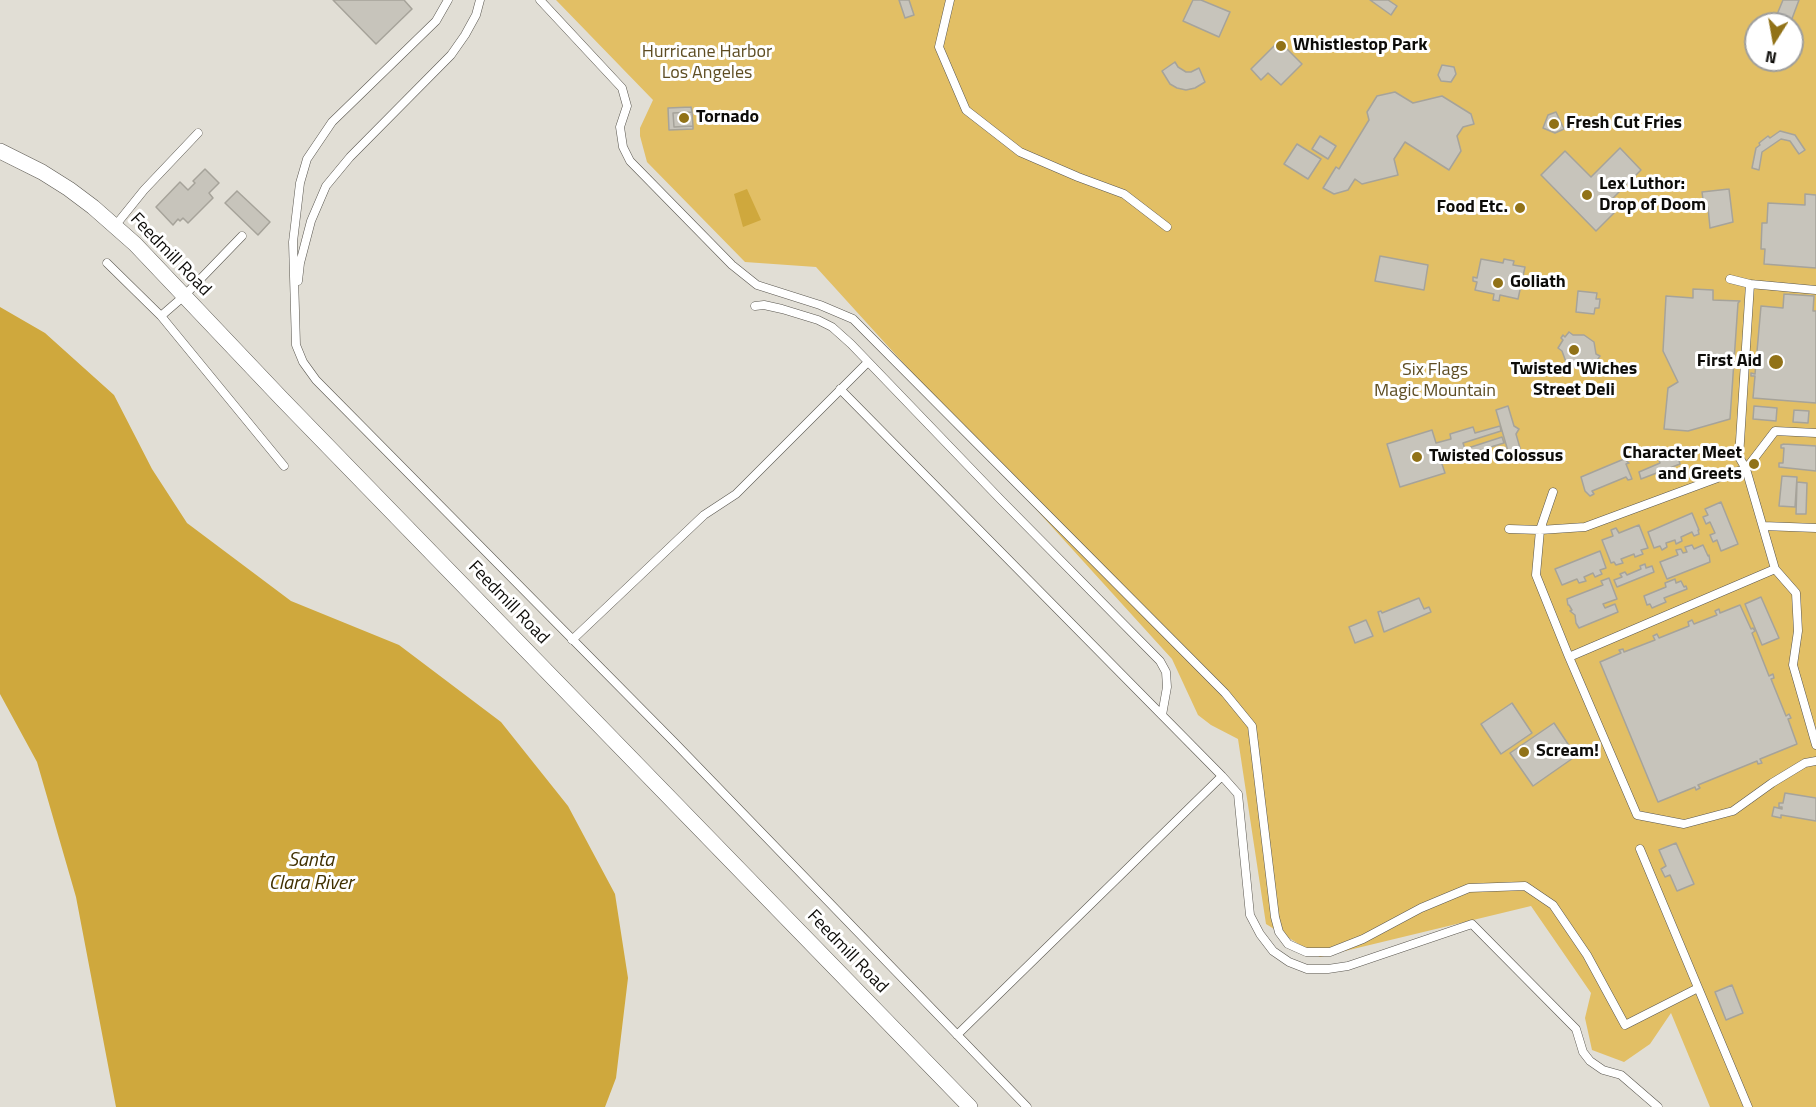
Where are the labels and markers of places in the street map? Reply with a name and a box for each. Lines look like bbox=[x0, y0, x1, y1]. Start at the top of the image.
place label: Whistlestop Park bbox=[1293, 35, 1427, 57]
marker: Whistlestop Park bbox=[1274, 39, 1288, 53]
place label: Tornado bbox=[696, 107, 759, 129]
marker: Tornado bbox=[677, 111, 691, 125]
place label: Fresh Cut Fries bbox=[1566, 113, 1682, 135]
marker: Fresh Cut Fries bbox=[1547, 117, 1561, 131]
place label: Lex Luthor: Drop of Doom bbox=[1599, 174, 1706, 216]
marker: Lex Luthor: Drop of Doom bbox=[1580, 188, 1594, 202]
place label: Food Etc. bbox=[1437, 197, 1508, 219]
marker: Food Etc. bbox=[1513, 201, 1527, 215]
place label: Goliath bbox=[1510, 272, 1566, 294]
marker: Goliath bbox=[1491, 276, 1505, 290]
marker: Twisted 'Wiches Street Deli bbox=[1567, 343, 1581, 357]
place label: First Aid bbox=[1697, 351, 1762, 373]
marker: First Aid bbox=[1767, 353, 1785, 371]
place label: Twisted 'Wiches Street Deli bbox=[1511, 359, 1637, 401]
place label: Character Meet and Greets bbox=[1623, 443, 1742, 486]
place label: Twisted Colossus bbox=[1429, 446, 1563, 468]
marker: Twisted Colossus bbox=[1410, 450, 1424, 464]
marker: Character Meet and Greets bbox=[1747, 457, 1761, 471]
place label: Scream! bbox=[1536, 741, 1599, 763]
marker: Scream! bbox=[1517, 745, 1531, 759]

